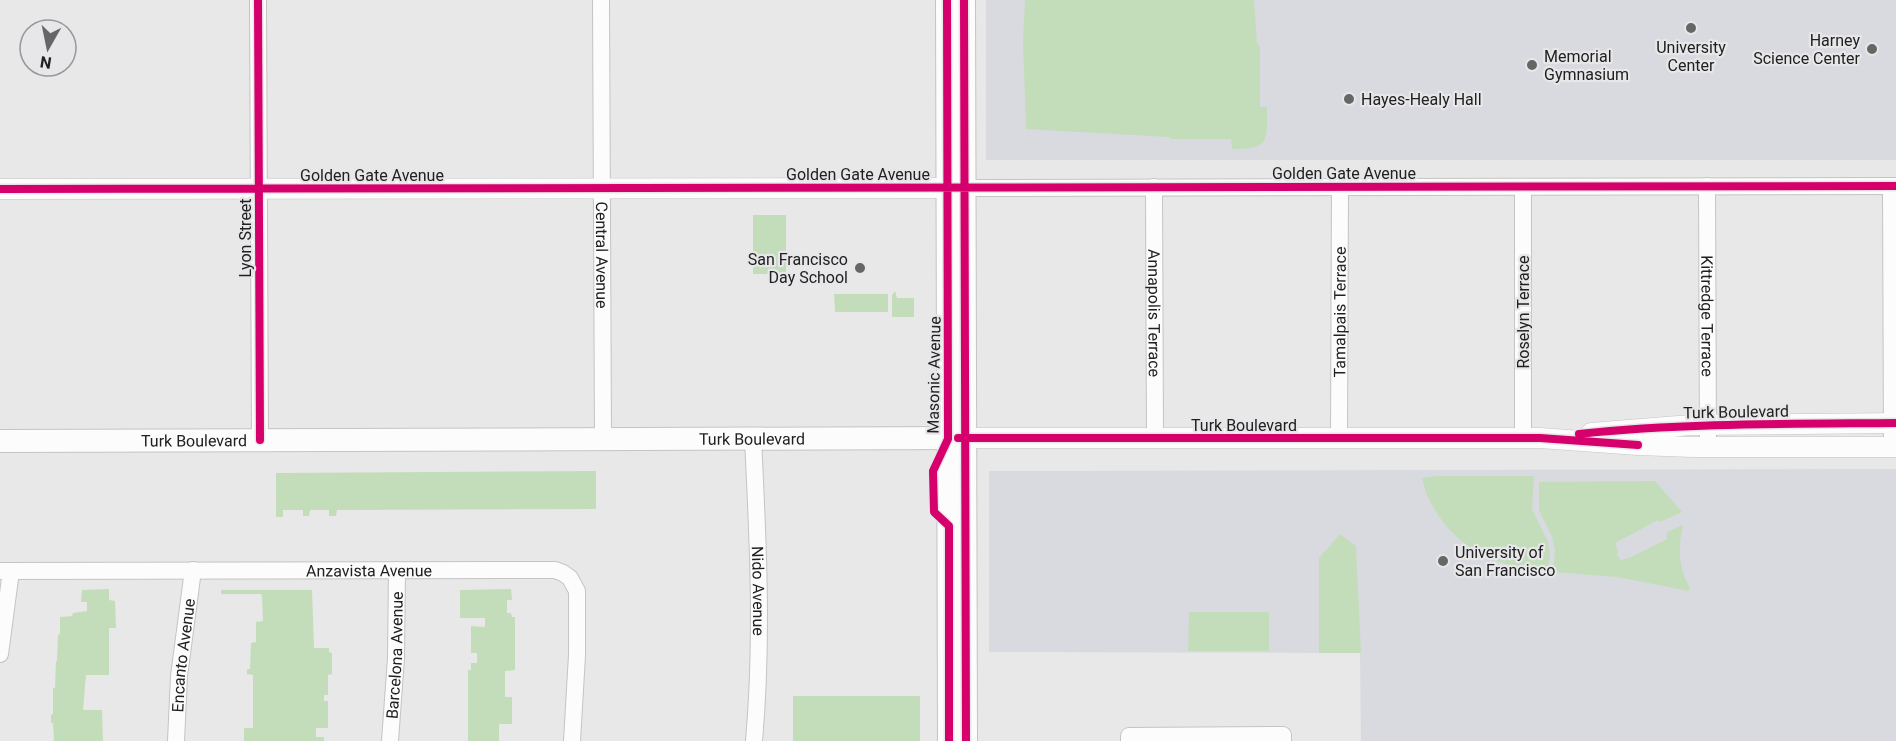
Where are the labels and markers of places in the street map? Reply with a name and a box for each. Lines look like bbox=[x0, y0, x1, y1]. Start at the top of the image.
marker: University Center bbox=[1684, 21, 1698, 35]
place label: Harney Science Center bbox=[1753, 31, 1861, 68]
place label: University Center bbox=[1656, 38, 1726, 75]
marker: Harney Science Center bbox=[1865, 42, 1879, 56]
place label: Memorial Gymnasium bbox=[1544, 47, 1629, 84]
marker: Memorial Gymnasium bbox=[1525, 58, 1539, 72]
place label: Hayes-Healy Hall bbox=[1361, 90, 1482, 109]
marker: Hayes-Healy Hall bbox=[1342, 92, 1356, 106]
place label: San Francisco Day School bbox=[748, 250, 848, 287]
marker: San Francisco Day School bbox=[853, 261, 867, 275]
place label: University of San Francisco bbox=[1455, 543, 1555, 580]
marker: University of San Francisco bbox=[1436, 554, 1450, 568]

